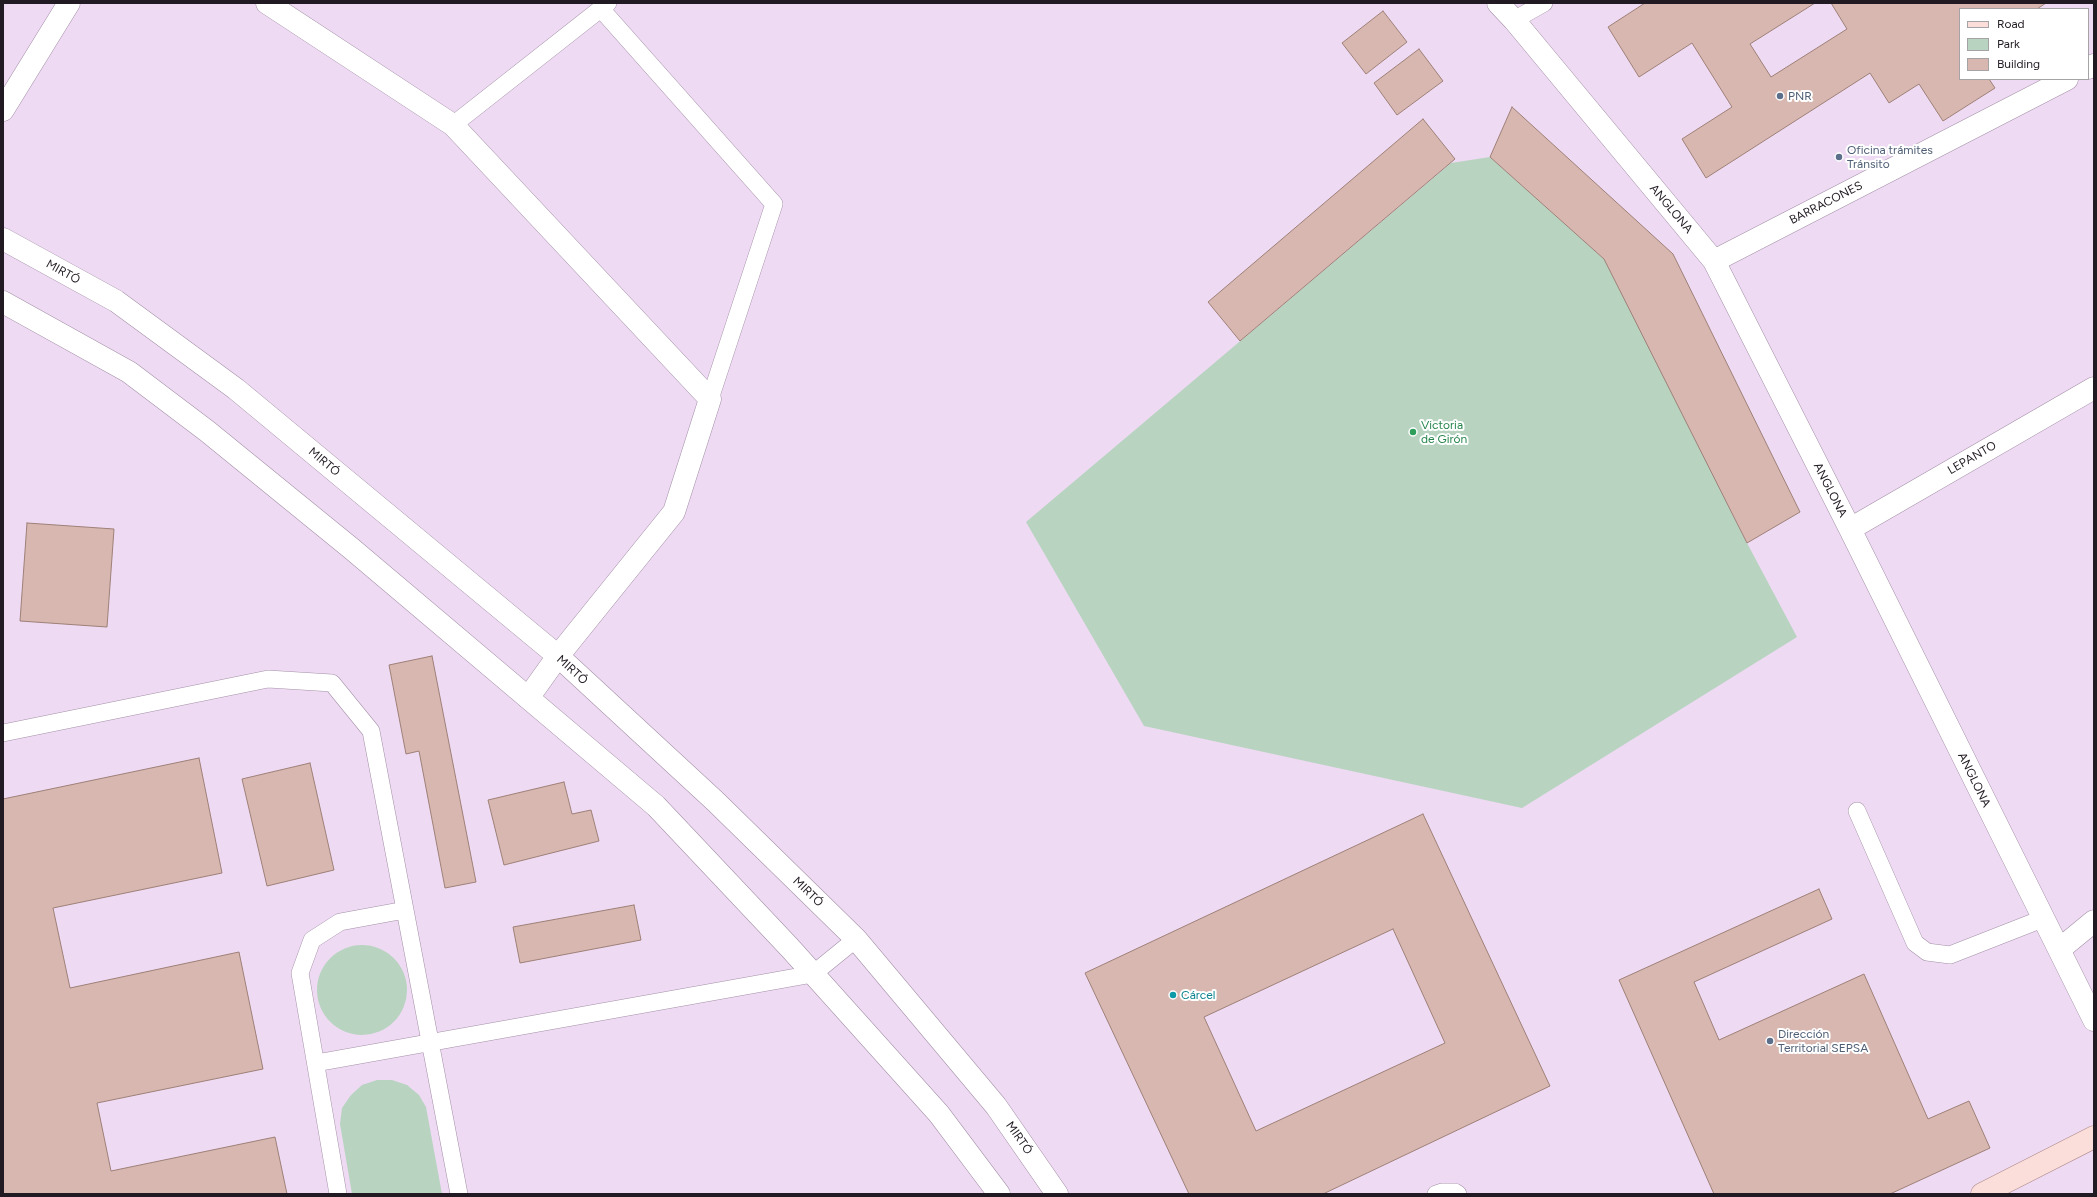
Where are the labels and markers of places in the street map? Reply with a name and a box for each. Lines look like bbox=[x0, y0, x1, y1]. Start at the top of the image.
place label: PNR bbox=[1788, 89, 1812, 103]
marker: PNR bbox=[1775, 91, 1785, 101]
place label: Oficina trámites Tránsito bbox=[1847, 143, 1933, 171]
marker: Oficina trámites Tránsito bbox=[1834, 152, 1844, 162]
place label: Victoria de Girón bbox=[1421, 418, 1467, 446]
marker: Victoria de Girón bbox=[1408, 427, 1418, 437]
place label: Cárcel bbox=[1181, 988, 1215, 1002]
marker: Cárcel bbox=[1168, 990, 1178, 1000]
place label: Dirección Territorial SEPSA bbox=[1778, 1027, 1868, 1055]
marker: Dirección Territorial SEPSA bbox=[1765, 1036, 1775, 1046]

